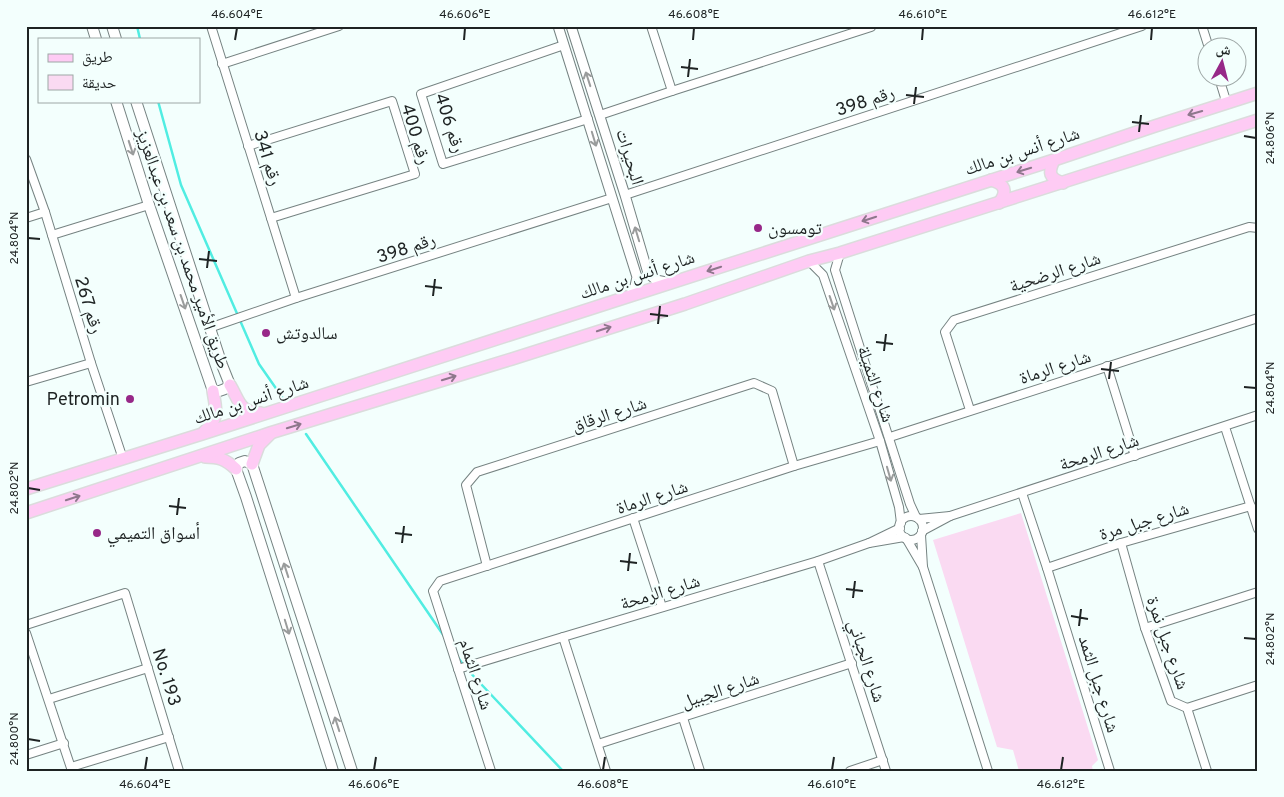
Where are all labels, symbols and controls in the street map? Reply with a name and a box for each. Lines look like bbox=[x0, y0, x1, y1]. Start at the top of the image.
text: 46.604°E bbox=[211, 7, 263, 23]
text: 46.606°E bbox=[439, 7, 491, 23]
text: 46.608°E bbox=[668, 7, 720, 23]
text: 46.610°E bbox=[899, 7, 947, 23]
text: 46.612°E bbox=[1128, 7, 1176, 23]
legend bbox=[38, 38, 200, 102]
north arrow bbox=[1196, 38, 1246, 88]
text: ش bbox=[1215, 41, 1232, 60]
text: طريق bbox=[82, 49, 113, 68]
one-way arrow bbox=[583, 71, 593, 87]
text: حديقة bbox=[82, 75, 117, 94]
street label: رقم 398 bbox=[833, 82, 898, 123]
street label: رقم 406 bbox=[428, 91, 469, 156]
street label: رقم 400 bbox=[394, 101, 435, 168]
one-way arrow bbox=[1187, 109, 1203, 119]
text: 24.806°N bbox=[1263, 112, 1279, 164]
street label: شارع أنس بن مالك bbox=[962, 122, 1083, 182]
street label: طريق الأمير محمد بن سعد بن عبدالعزيز bbox=[129, 126, 233, 372]
street label: البحيرات bbox=[609, 127, 648, 188]
street label: رقم 341 bbox=[247, 128, 286, 189]
one-way arrow bbox=[589, 131, 599, 147]
one-way arrow bbox=[126, 139, 136, 155]
one-way arrow bbox=[1016, 165, 1032, 175]
text: 24.804°N bbox=[7, 211, 23, 265]
one-way arrow bbox=[861, 215, 877, 225]
place label: تومسون bbox=[768, 218, 822, 241]
marker: تومسون bbox=[752, 222, 764, 234]
one-way arrow bbox=[631, 227, 641, 243]
street label: رقم 398 bbox=[374, 229, 439, 270]
street label: شارع أنس بن مالك bbox=[577, 246, 698, 306]
street label: شارع الرضحية bbox=[1007, 248, 1104, 299]
one-way arrow bbox=[707, 265, 723, 274]
street label: رقم 267 bbox=[68, 274, 107, 337]
one-way arrow bbox=[178, 293, 188, 309]
one-way arrow bbox=[828, 294, 837, 310]
place label: سالدوتش bbox=[276, 323, 338, 346]
one-way arrow bbox=[596, 324, 612, 334]
marker: سالدوتش bbox=[260, 327, 272, 339]
street label: شارع الثميلة bbox=[851, 343, 898, 426]
street label: شارع الرماة bbox=[1017, 346, 1094, 391]
text: 24.804°N bbox=[1263, 361, 1279, 415]
street label: شارع أنس بن مالك bbox=[191, 371, 312, 431]
one-way arrow bbox=[441, 373, 457, 383]
place label: Petromin bbox=[47, 389, 120, 412]
marker: Petromin bbox=[124, 393, 136, 405]
street label: شارع الرقاق bbox=[569, 393, 650, 438]
one-way arrow bbox=[285, 421, 301, 430]
street label: شارع الرمحة bbox=[1057, 430, 1142, 477]
text: 24.802°N bbox=[7, 461, 23, 515]
one-way arrow bbox=[885, 465, 894, 481]
street label: شارع الرماة bbox=[614, 476, 691, 521]
one-way arrow bbox=[64, 492, 80, 502]
street label: شارع جبل مرة bbox=[1097, 498, 1192, 547]
place label: أسواق التميمي bbox=[107, 522, 200, 548]
marker: أسواق التميمي bbox=[91, 527, 103, 539]
one-way arrow bbox=[281, 562, 291, 578]
street label: شارع الرمحة bbox=[618, 570, 703, 616]
street label: شارع جبل نمرة bbox=[1140, 594, 1193, 693]
text: 24.802°N bbox=[1263, 612, 1279, 666]
street label: شارع الجباني bbox=[840, 617, 890, 706]
one-way arrow bbox=[283, 618, 292, 634]
street label: شارع جبل الثمد bbox=[1072, 633, 1123, 736]
street label: شارع الثمام bbox=[452, 636, 497, 713]
street label: No. 193 bbox=[146, 646, 185, 709]
street label: شارع الجبيل bbox=[678, 668, 762, 715]
text: 24.800°N bbox=[7, 712, 23, 766]
one-way arrow bbox=[332, 717, 341, 733]
text: 46.604°E bbox=[119, 777, 171, 793]
text: 46.606°E bbox=[348, 777, 400, 793]
text: 46.608°E bbox=[577, 777, 629, 793]
text: 46.610°E bbox=[808, 777, 856, 793]
text: 46.612°E bbox=[1037, 777, 1085, 793]

